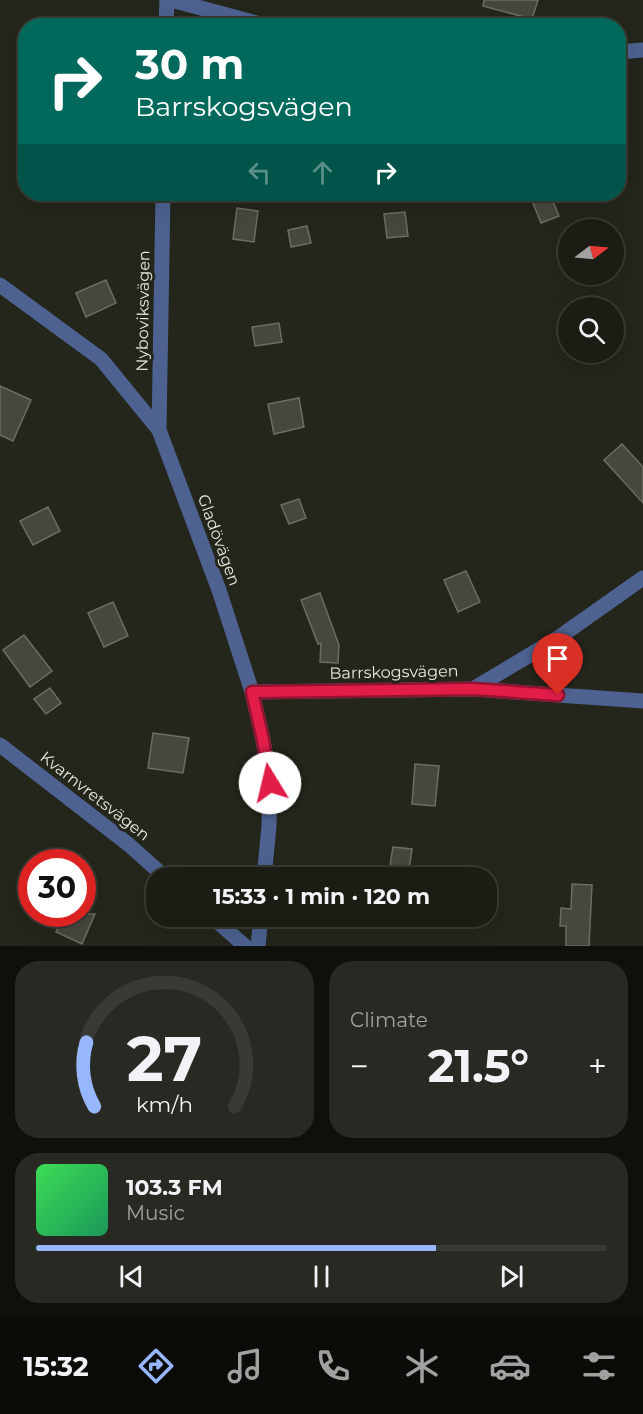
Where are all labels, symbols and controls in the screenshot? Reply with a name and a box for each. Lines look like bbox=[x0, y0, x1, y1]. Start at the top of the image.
text: 30 m bbox=[135, 38, 244, 90]
icon: right bbox=[36, 42, 114, 120]
text: Barrskogsvägen bbox=[135, 90, 353, 123]
icon: left bbox=[243, 156, 276, 189]
icon: ahead bbox=[306, 156, 339, 189]
icon: right bbox=[369, 156, 402, 189]
north arrow bbox=[558, 219, 624, 285]
map controls bbox=[558, 219, 624, 363]
street label: Nyboviksvägen bbox=[132, 250, 154, 372]
button: search bbox=[558, 297, 624, 363]
street label: Gladövägen bbox=[194, 492, 244, 588]
pin bbox=[532, 633, 583, 695]
icon: arrive bbox=[541, 642, 574, 675]
street label: Barrskogsvägen bbox=[329, 661, 459, 683]
street label: Kvarnvretsvägen bbox=[37, 747, 153, 845]
position arrow bbox=[238, 751, 302, 815]
speed limit sign: 30 bbox=[18, 849, 96, 927]
text: 15:33 · 1 min · 120 m bbox=[213, 883, 430, 910]
text: Climate bbox=[350, 1008, 428, 1032]
text: 27 bbox=[127, 1021, 202, 1097]
text: 21.5° bbox=[428, 1038, 529, 1093]
text: − bbox=[350, 1046, 369, 1086]
text: + bbox=[588, 1046, 607, 1086]
text: km/h bbox=[136, 1091, 193, 1117]
text: 103.3 FM bbox=[126, 1174, 223, 1201]
text: Music bbox=[126, 1201, 185, 1225]
icon: previous bbox=[115, 1260, 148, 1293]
icon: pause bbox=[305, 1260, 338, 1293]
icon: next bbox=[495, 1260, 528, 1293]
icon: directions bbox=[135, 1345, 177, 1387]
icon: music bbox=[224, 1345, 266, 1387]
icon: phone bbox=[312, 1345, 354, 1387]
icon: climate bbox=[401, 1345, 443, 1387]
icon: car bbox=[489, 1345, 531, 1387]
icon: filters bbox=[578, 1345, 620, 1387]
text: 15:32 bbox=[23, 1350, 89, 1383]

